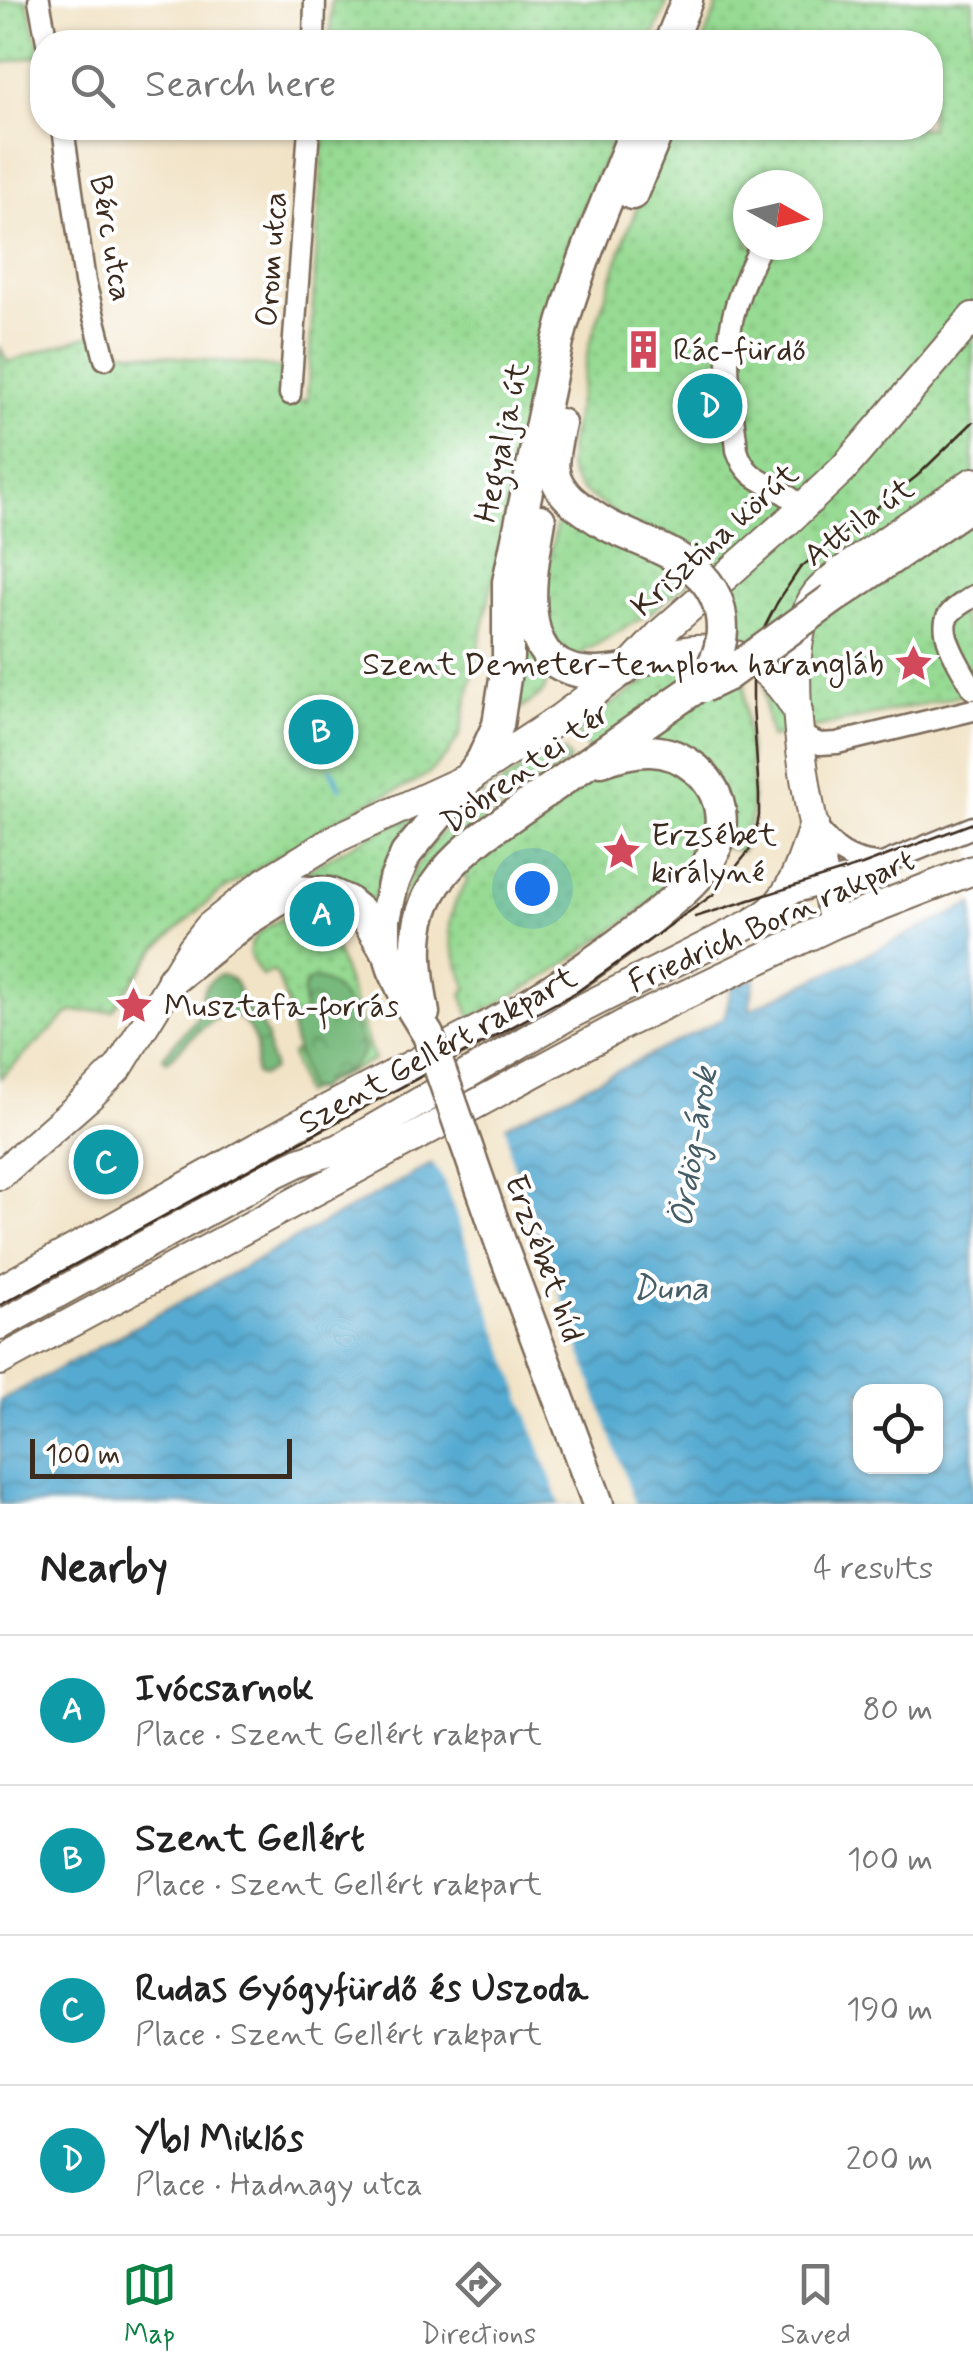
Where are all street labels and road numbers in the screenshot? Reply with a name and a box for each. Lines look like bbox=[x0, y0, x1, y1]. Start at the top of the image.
street label: Bérc utca bbox=[78, 172, 142, 305]
street label: Orom utca bbox=[246, 190, 298, 328]
street label: Hegyalja út bbox=[465, 358, 543, 527]
street label: Krisztina körút bbox=[623, 454, 808, 627]
street label: Attila út bbox=[796, 468, 923, 577]
street label: Döbrentei tér bbox=[433, 693, 619, 844]
street label: Friedrich Born rakpart bbox=[622, 840, 922, 1004]
street label: Szent Gellért rakpart bbox=[291, 957, 585, 1145]
street label: Erzsébet híd bbox=[493, 1169, 593, 1348]

